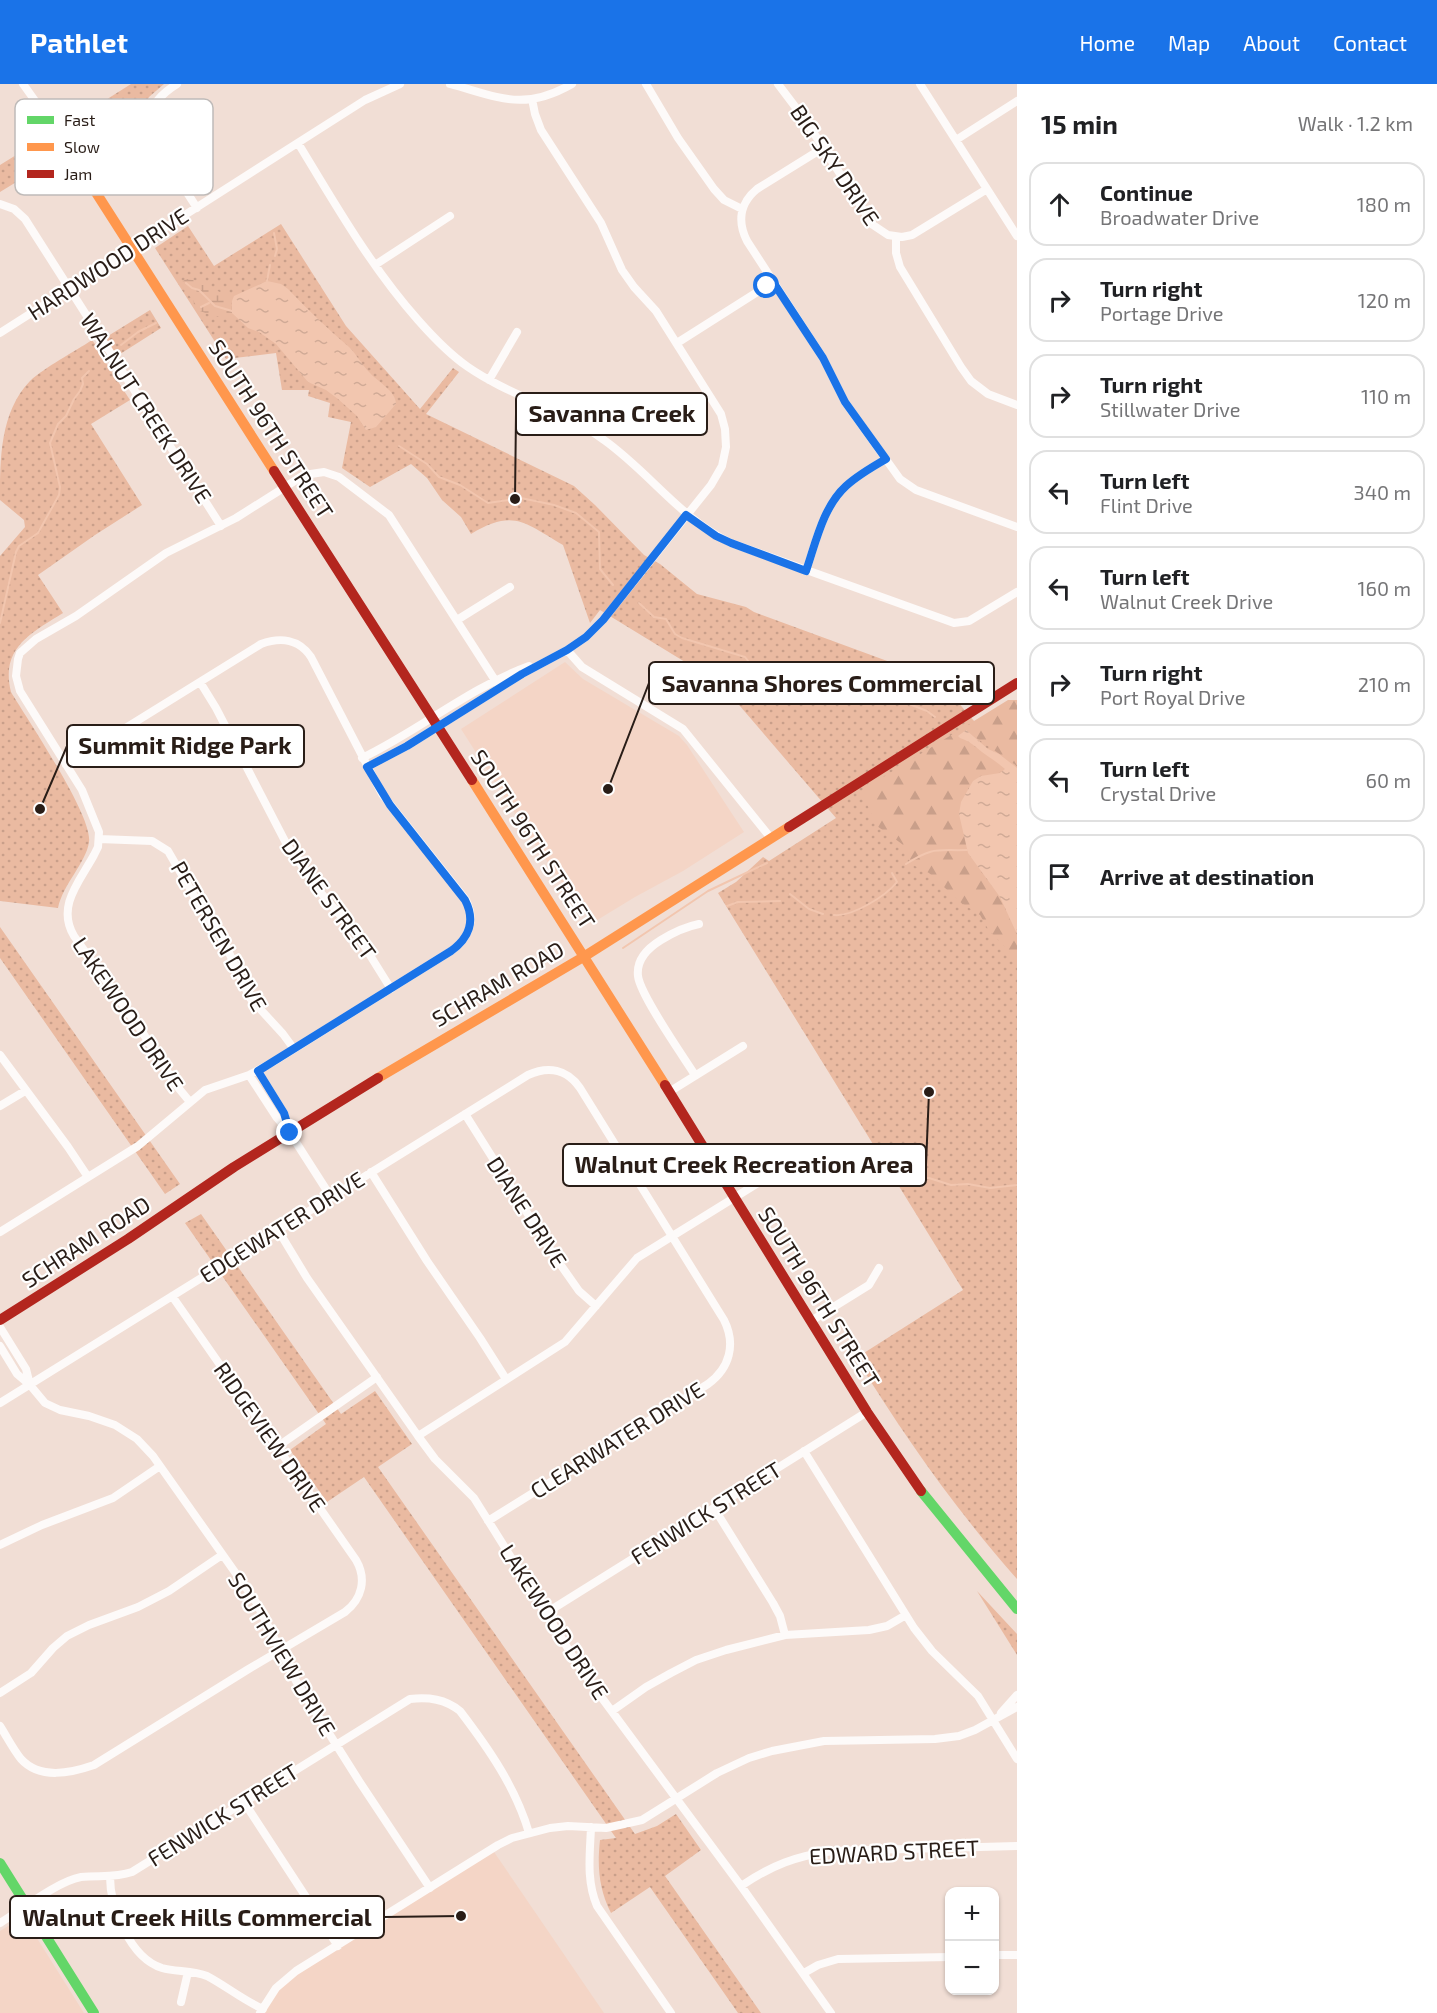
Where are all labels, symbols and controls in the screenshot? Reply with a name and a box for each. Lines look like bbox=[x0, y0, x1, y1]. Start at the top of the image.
text: Pathlet bbox=[30, 25, 128, 59]
text: Home bbox=[1079, 30, 1135, 55]
text: Map bbox=[1168, 30, 1210, 55]
text: About bbox=[1243, 30, 1300, 55]
text: Contact bbox=[1333, 30, 1407, 55]
legend bbox=[15, 99, 213, 195]
street label: BIG SKY DRIVE bbox=[786, 99, 886, 230]
text: 15 min bbox=[1041, 108, 1118, 139]
text: Fast bbox=[64, 110, 95, 129]
text: Walk · 1.2 km bbox=[1298, 111, 1413, 135]
text: Slow bbox=[64, 137, 100, 156]
text: Jam bbox=[64, 164, 92, 183]
text: Continue bbox=[1100, 179, 1193, 205]
icon: ahead bbox=[1043, 188, 1076, 221]
text: 180 m bbox=[1357, 192, 1411, 216]
street label: HARDWOOD DRIVE bbox=[22, 202, 193, 325]
text: Broadwater Drive bbox=[1100, 205, 1259, 229]
route start bbox=[753, 272, 779, 298]
text: Turn right bbox=[1100, 275, 1202, 301]
icon: right bbox=[1043, 284, 1076, 317]
text: 120 m bbox=[1358, 288, 1411, 312]
text: Portage Drive bbox=[1100, 301, 1223, 325]
street label: WALNUT CREEK DRIVE bbox=[76, 308, 218, 507]
street label: SOUTH 96TH STREET bbox=[204, 334, 339, 523]
text: Turn right bbox=[1100, 371, 1202, 397]
icon: right bbox=[1043, 380, 1076, 413]
text: 110 m bbox=[1361, 384, 1411, 408]
callout: Savanna Creek bbox=[516, 393, 707, 435]
text: Stillwater Drive bbox=[1100, 397, 1241, 421]
text: Savanna Creek bbox=[528, 398, 696, 427]
text: Turn left bbox=[1100, 467, 1189, 493]
icon: left bbox=[1043, 476, 1076, 509]
text: 340 m bbox=[1354, 480, 1411, 504]
text: Flint Drive bbox=[1100, 493, 1193, 517]
text: Turn left bbox=[1100, 563, 1189, 589]
icon: left bbox=[1043, 572, 1076, 605]
text: 160 m bbox=[1358, 576, 1411, 600]
text: Walnut Creek Drive bbox=[1100, 589, 1273, 613]
text: Turn right bbox=[1100, 659, 1202, 685]
callout: Savanna Shores Commercial bbox=[649, 662, 994, 704]
text: Savanna Shores Commercial bbox=[661, 668, 983, 697]
icon: right bbox=[1043, 668, 1076, 701]
text: 210 m bbox=[1358, 672, 1411, 696]
text: Port Royal Drive bbox=[1100, 685, 1245, 709]
callout: Summit Ridge Park bbox=[67, 725, 304, 767]
text: Summit Ridge Park bbox=[78, 730, 292, 759]
street label: SOUTH 96TH STREET bbox=[466, 744, 601, 933]
text: Turn left bbox=[1100, 755, 1189, 781]
icon: left bbox=[1043, 764, 1076, 797]
text: 60 m bbox=[1366, 768, 1411, 792]
text: Crystal Drive bbox=[1100, 781, 1216, 805]
street label: DIANE STREET bbox=[277, 833, 382, 964]
street label: PETERSEN DRIVE bbox=[166, 856, 273, 1015]
icon: arrive bbox=[1043, 860, 1076, 893]
text: Arrive at destination bbox=[1100, 863, 1314, 889]
street label: LAKEWOOD DRIVE bbox=[68, 932, 190, 1095]
street label: SCHRAM ROAD bbox=[427, 935, 568, 1031]
route end bbox=[276, 1119, 302, 1145]
callout: Walnut Creek Recreation Area bbox=[563, 1144, 926, 1186]
text: Walnut Creek Recreation Area bbox=[574, 1149, 914, 1178]
street label: DIANE DRIVE bbox=[482, 1151, 573, 1272]
street label: EDGEWATER DRIVE bbox=[194, 1165, 369, 1287]
street label: SCHRAM ROAD bbox=[16, 1190, 154, 1292]
street label: SOUTH 96TH STREET bbox=[754, 1201, 886, 1392]
street label: RIDGEVIEW DRIVE bbox=[209, 1357, 332, 1516]
street label: CLEARWATER DRIVE bbox=[525, 1375, 708, 1503]
street label: FENWICK STREET bbox=[625, 1455, 786, 1569]
street label: LAKEWOOD DRIVE bbox=[495, 1539, 615, 1704]
street label: SOUTHVIEW DRIVE bbox=[224, 1567, 342, 1740]
street label: FENWICK STREET bbox=[142, 1757, 303, 1871]
street label: EDWARD STREET bbox=[808, 1834, 980, 1868]
map controls bbox=[945, 1887, 999, 1995]
button: + bbox=[945, 1887, 999, 1941]
callout: Walnut Creek Hills Commercial bbox=[10, 1896, 384, 1938]
text: Walnut Creek Hills Commercial bbox=[22, 1902, 372, 1931]
button: − bbox=[945, 1941, 999, 1995]

